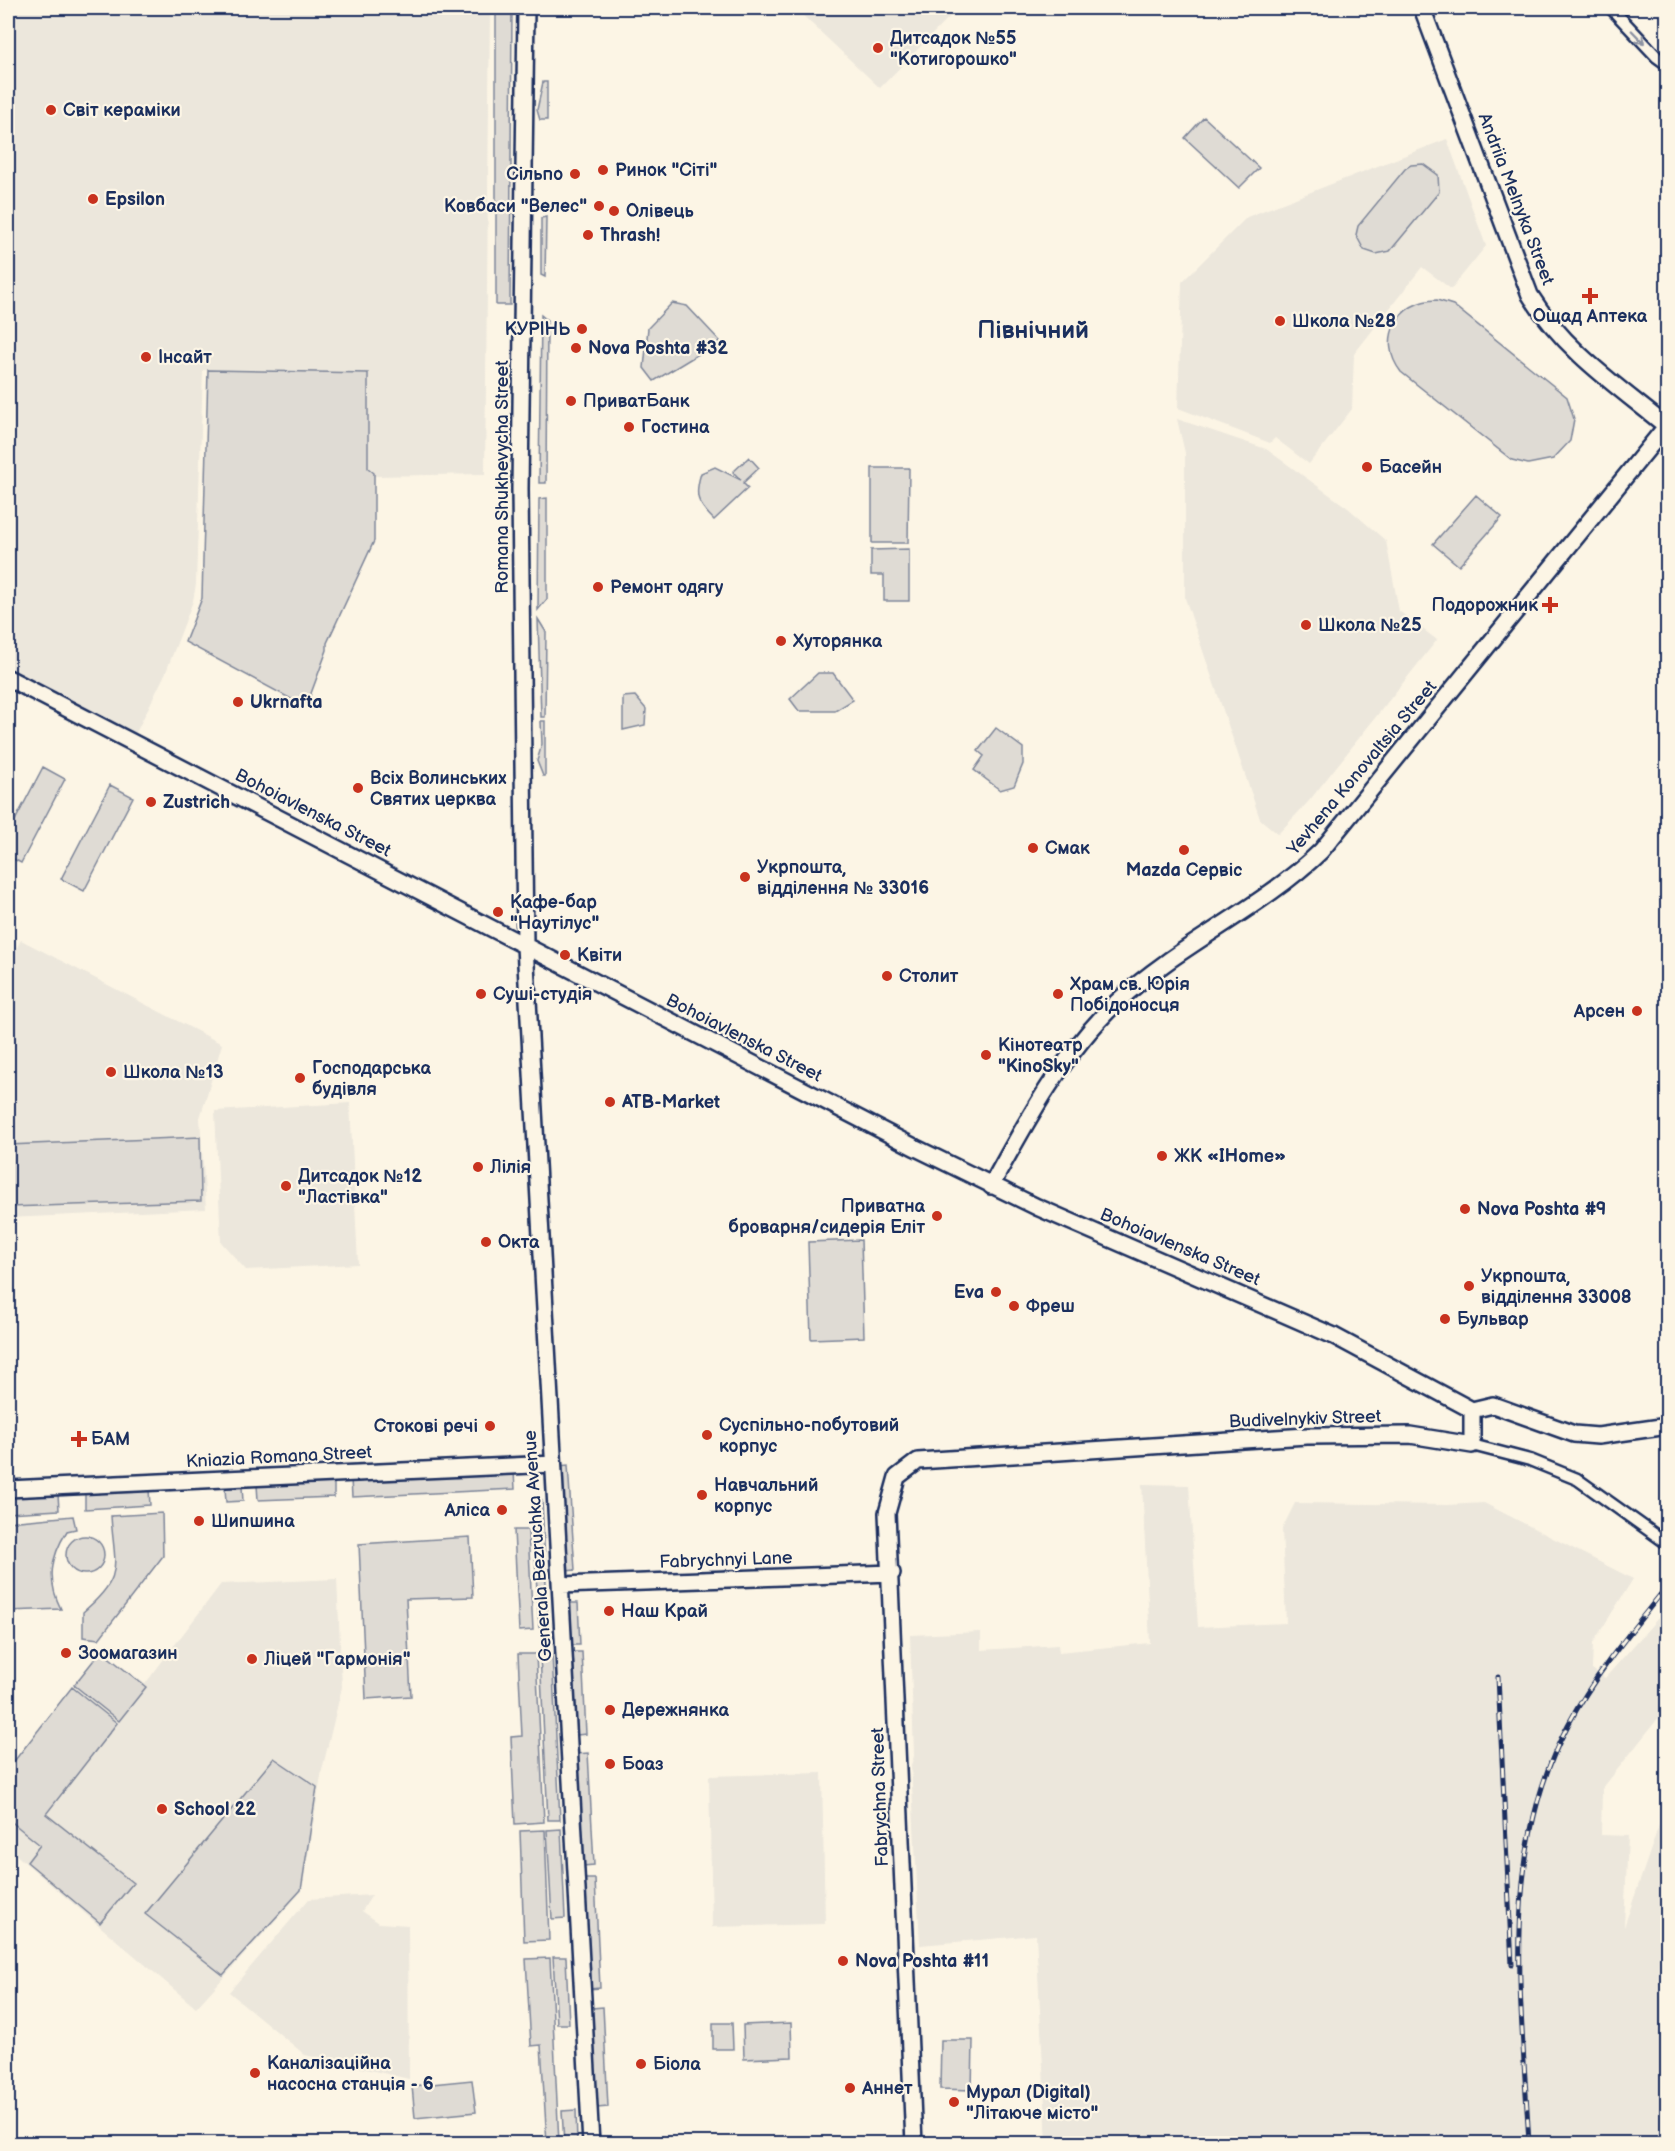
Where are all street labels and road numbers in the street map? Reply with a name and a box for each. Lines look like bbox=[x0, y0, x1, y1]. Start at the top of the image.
street label: Andriia Melnyka Street bbox=[1473, 110, 1559, 288]
street label: Romana Shukhevycha Street bbox=[492, 360, 513, 594]
street label: Yevhena Konovaltsia Street bbox=[1282, 676, 1441, 860]
street label: Bohoiavlenska Street bbox=[232, 765, 395, 862]
street label: Bohoiavlenska Street bbox=[663, 990, 826, 1087]
street label: Bohoiavlenska Street bbox=[1097, 1204, 1264, 1290]
street label: Budivelnykiv Street bbox=[1228, 1406, 1382, 1432]
street label: Generala Bezruchka Avenue bbox=[519, 1429, 557, 1662]
street label: Kniazia Romana Street bbox=[185, 1442, 373, 1472]
street label: Fabrychnyi Lane bbox=[659, 1547, 793, 1573]
street label: Fabrychna Street bbox=[867, 1727, 893, 1867]

